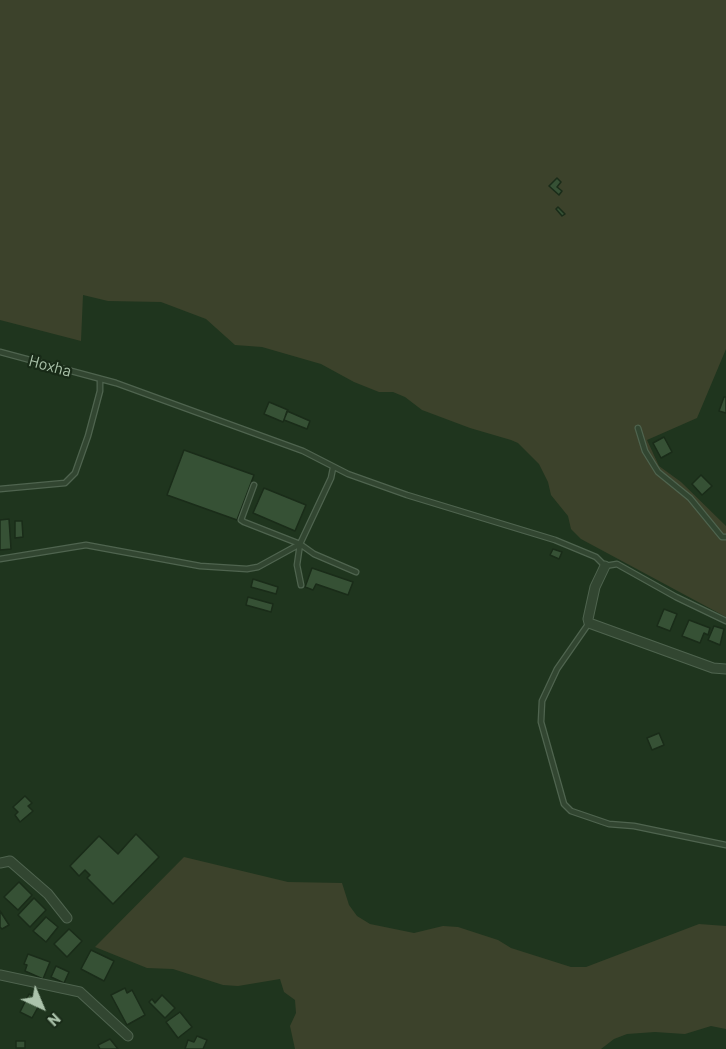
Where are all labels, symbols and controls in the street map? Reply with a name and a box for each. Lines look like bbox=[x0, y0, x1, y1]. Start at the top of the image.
street label: Hoxha bbox=[27, 351, 73, 381]
north arrow bbox=[12, 977, 72, 1037]
text: N bbox=[44, 1010, 65, 1031]

